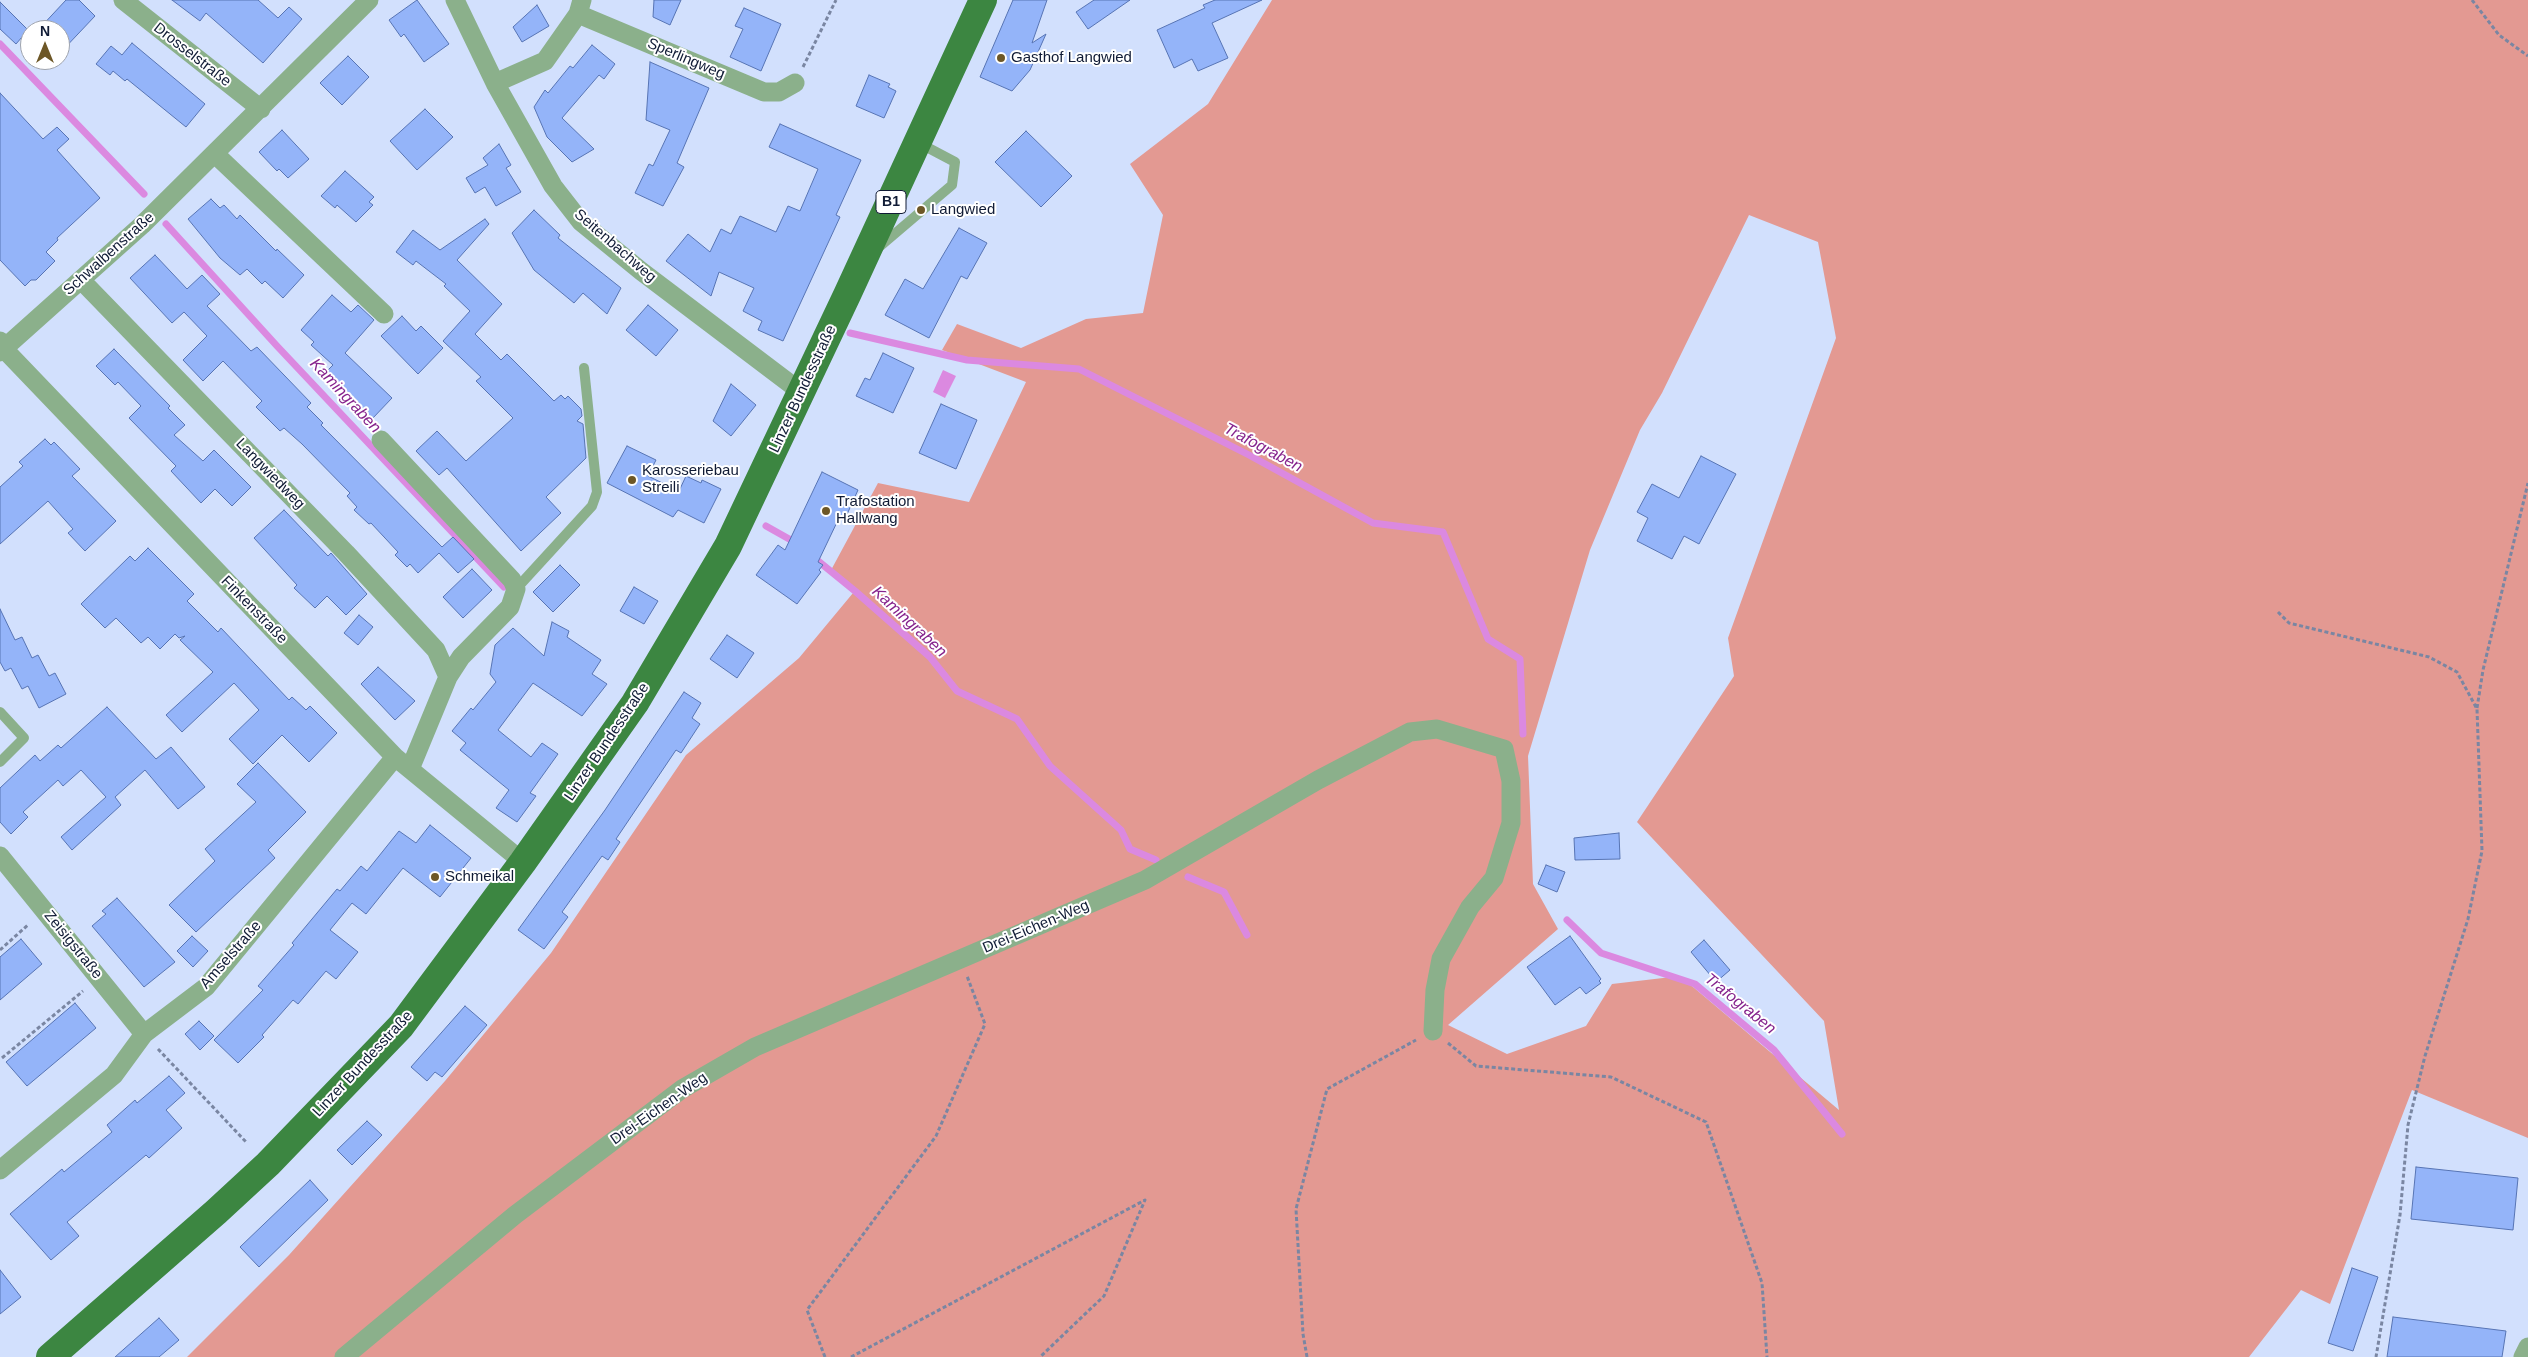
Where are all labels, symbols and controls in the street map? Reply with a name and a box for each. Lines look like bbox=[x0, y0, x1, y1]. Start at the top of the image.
street label: Drosselstraße bbox=[150, 19, 234, 91]
north arrow bbox=[20, 20, 70, 70]
text: N bbox=[40, 23, 50, 39]
street label: Sperlingweg bbox=[644, 35, 728, 83]
place label: Gasthof Langwied bbox=[1011, 49, 1132, 67]
marker: Gasthof Langwied bbox=[995, 52, 1007, 64]
road number: B1 bbox=[876, 190, 906, 213]
place label: Langwied bbox=[931, 201, 995, 219]
marker: Langwied bbox=[915, 204, 927, 216]
street label: Seitenbachweg bbox=[570, 206, 660, 286]
street label: Schwalbenstraße bbox=[60, 209, 158, 299]
street label: Linzer Bundesstraße bbox=[766, 322, 840, 456]
water label: Kamingraben bbox=[306, 355, 384, 437]
water label: Trafograben bbox=[1221, 419, 1305, 477]
street label: Langwiedweg bbox=[232, 435, 308, 513]
place label: Karosseriebau Streili bbox=[642, 462, 739, 497]
marker: Karosseriebau Streili bbox=[626, 474, 638, 486]
place label: Trafostation Hallwang bbox=[836, 493, 915, 528]
marker: Trafostation Hallwang bbox=[820, 505, 832, 517]
street label: Finkenstraße bbox=[217, 572, 291, 648]
water label: Kamingraben bbox=[868, 583, 950, 661]
street label: Linzer Bundesstraße bbox=[561, 680, 653, 804]
place label: Schmeikal bbox=[445, 868, 514, 886]
marker: Schmeikal bbox=[429, 871, 441, 883]
street label: Drei-Eichen-Weg bbox=[980, 896, 1092, 958]
street label: Zeisigstraße bbox=[40, 907, 106, 983]
street label: Amselstraße bbox=[197, 917, 265, 993]
water label: Trafograben bbox=[1701, 969, 1779, 1039]
street label: Linzer Bundesstraße bbox=[309, 1007, 417, 1121]
street label: Drei-Eichen-Weg bbox=[607, 1069, 711, 1149]

